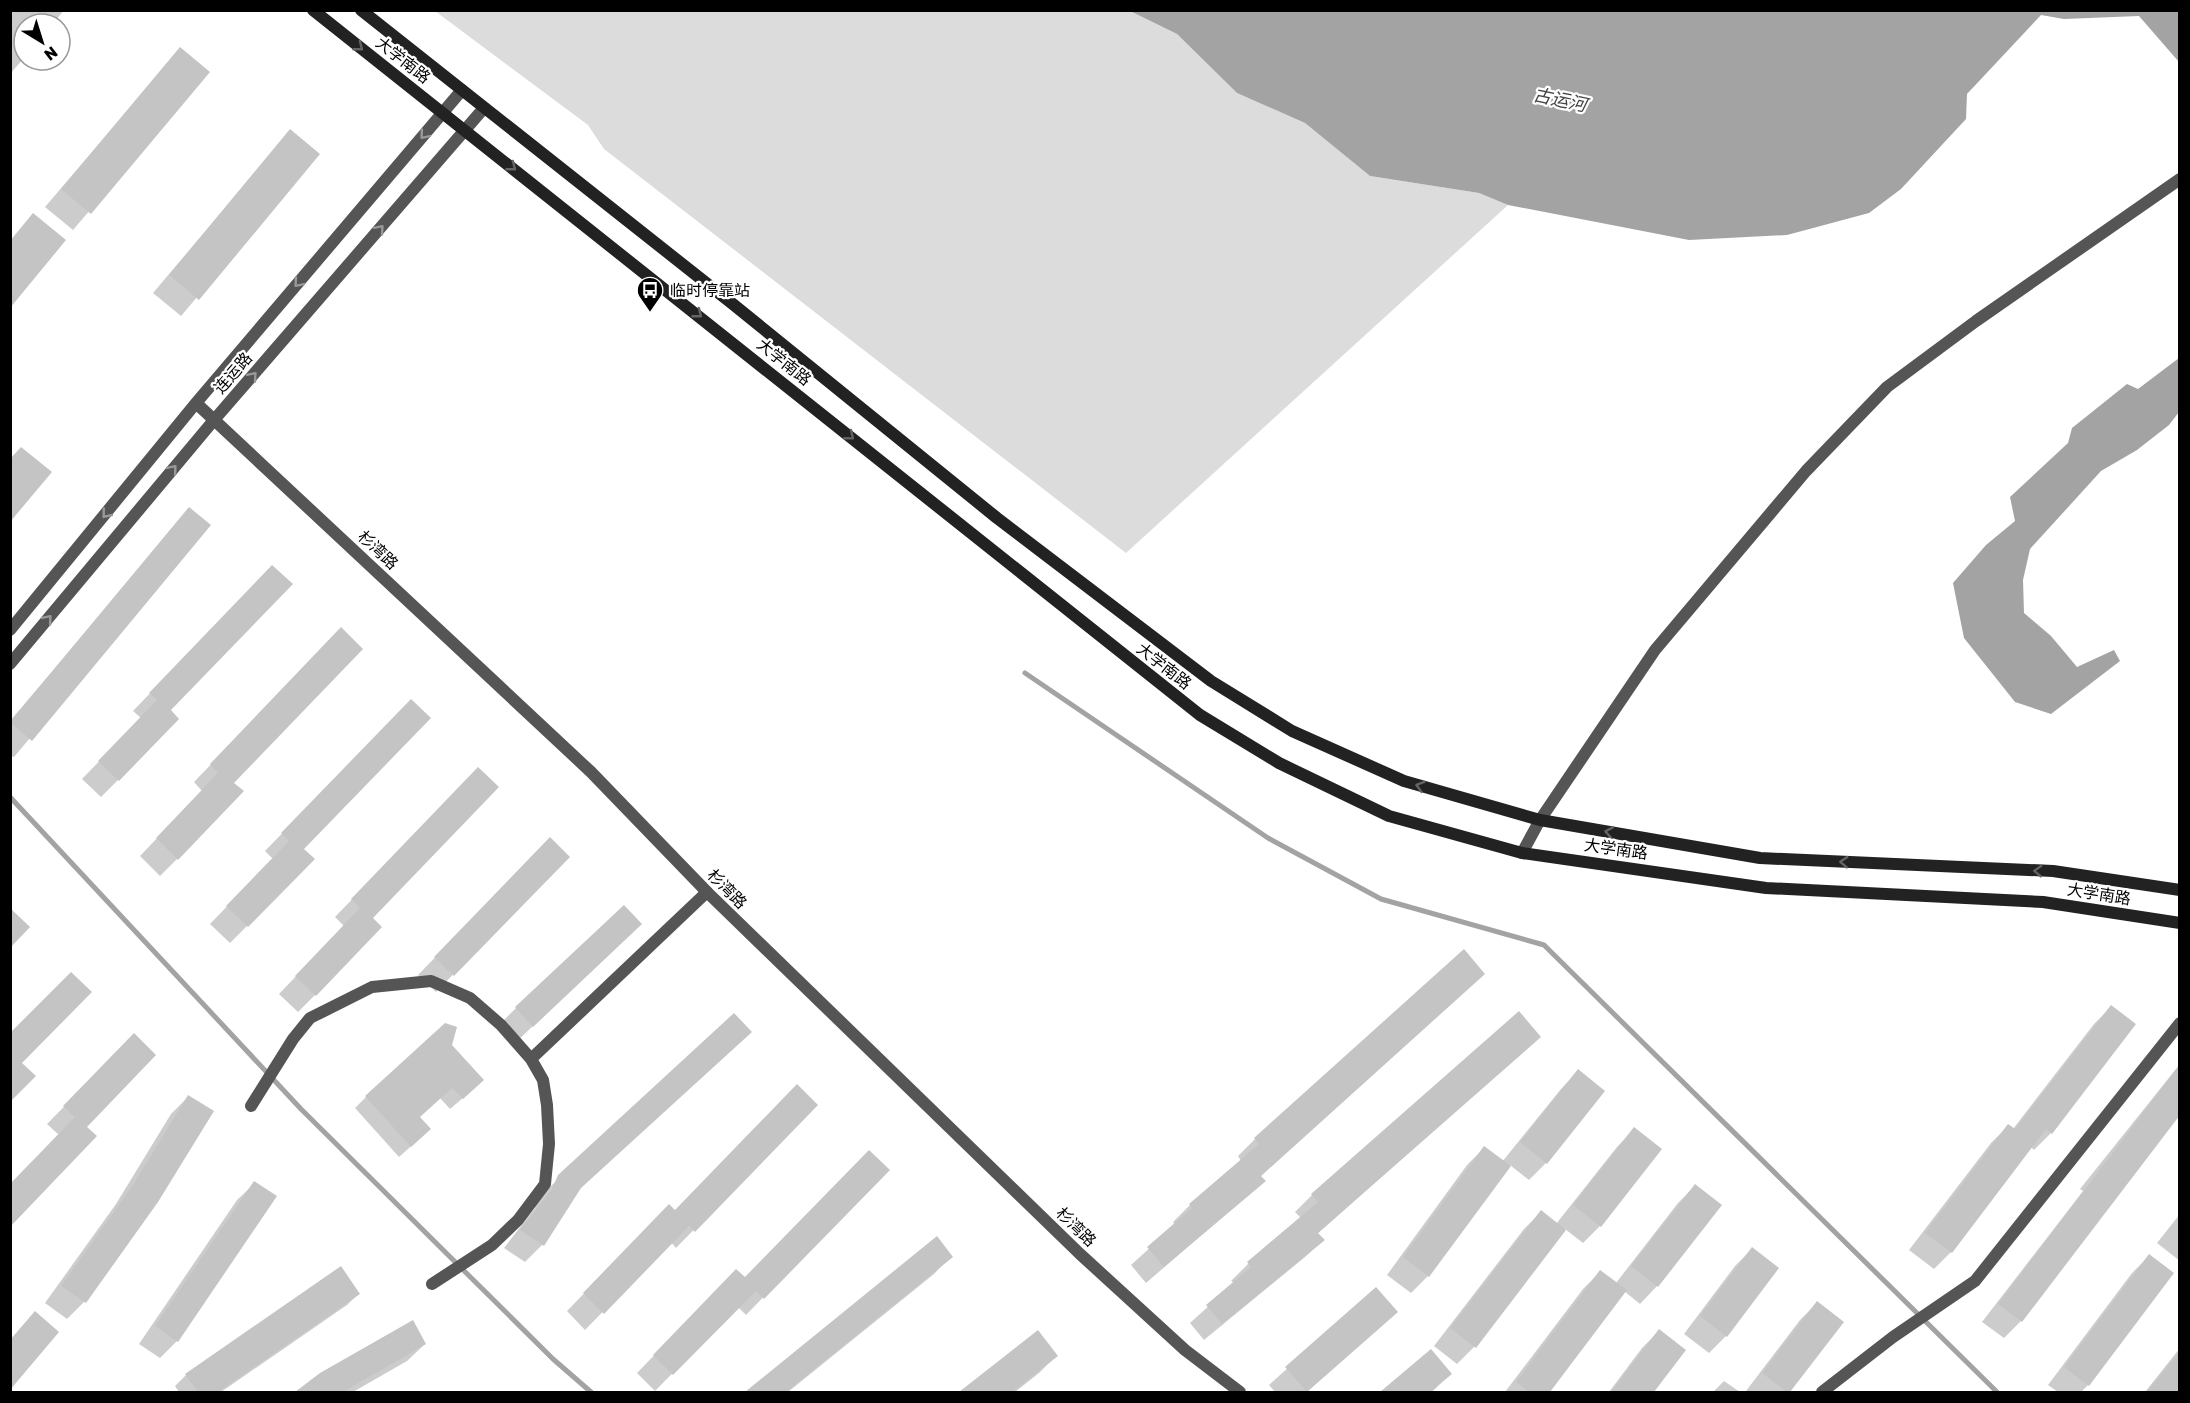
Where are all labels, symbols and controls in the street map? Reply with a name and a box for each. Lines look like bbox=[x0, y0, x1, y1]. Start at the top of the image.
north arrow bbox=[12, 12, 72, 72]
street label: 大学南路 bbox=[372, 33, 434, 87]
one-way arrow bbox=[352, 39, 363, 50]
text: N bbox=[41, 42, 61, 64]
water label: 古运河 bbox=[1531, 84, 1592, 117]
one-way arrow bbox=[420, 128, 431, 139]
one-way arrow bbox=[505, 160, 516, 171]
one-way arrow bbox=[373, 225, 384, 236]
bus stop icon: 临时停靠站 bbox=[635, 275, 665, 313]
one-way arrow bbox=[294, 276, 305, 287]
place label: 临时停靠站 bbox=[670, 281, 750, 300]
one-way arrow bbox=[691, 307, 702, 318]
street label: 大学南路 bbox=[753, 334, 815, 390]
street label: 连运路 bbox=[210, 349, 256, 397]
one-way arrow bbox=[245, 372, 256, 383]
one-way arrow bbox=[843, 429, 854, 440]
one-way arrow bbox=[166, 465, 177, 476]
one-way arrow bbox=[102, 507, 113, 518]
street label: 杉湾路 bbox=[354, 527, 402, 573]
one-way arrow bbox=[41, 615, 52, 626]
street label: 大学南路 bbox=[1133, 639, 1195, 693]
one-way arrow bbox=[1415, 781, 1426, 793]
one-way arrow bbox=[1604, 826, 1614, 839]
street label: 大学南路 bbox=[1583, 835, 1649, 863]
one-way arrow bbox=[1839, 855, 1848, 868]
one-way arrow bbox=[2034, 864, 2043, 877]
street label: 杉湾路 bbox=[703, 865, 751, 913]
street label: 大学南路 bbox=[2066, 880, 2132, 908]
street label: 杉湾路 bbox=[1052, 1203, 1100, 1251]

